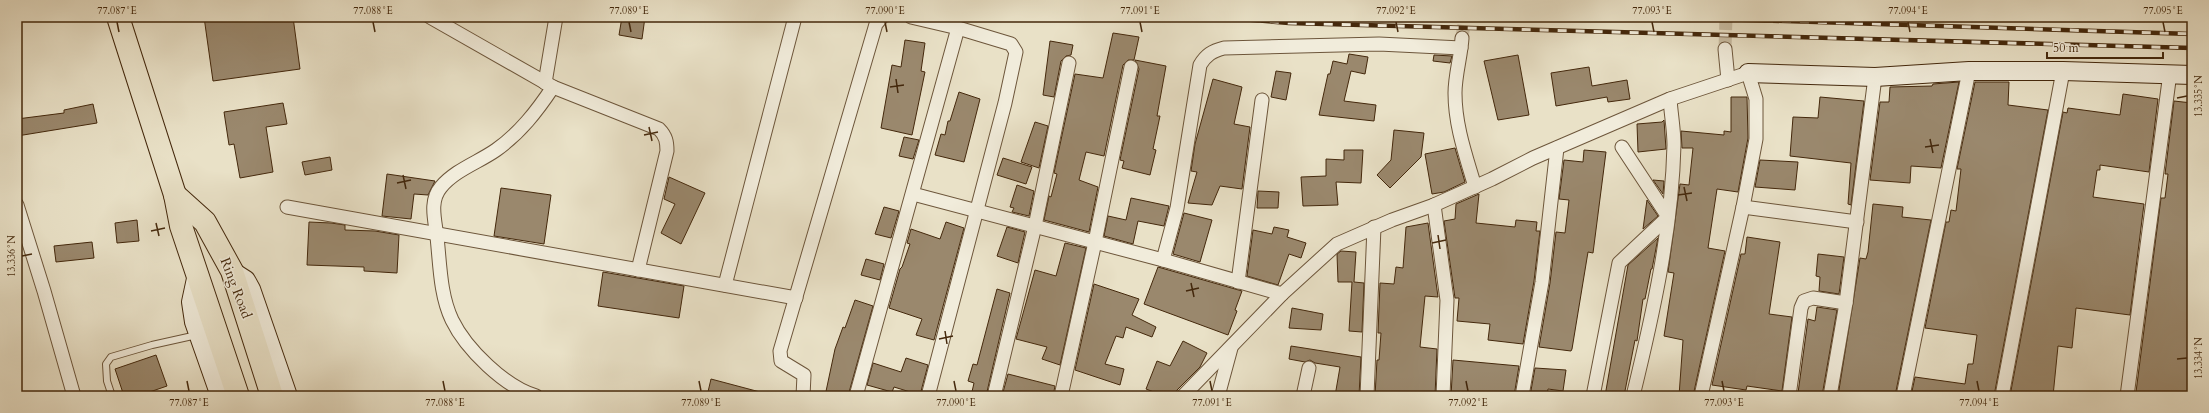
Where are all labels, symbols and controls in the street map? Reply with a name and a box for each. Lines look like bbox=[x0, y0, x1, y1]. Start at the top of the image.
text: 77.087°E bbox=[97, 4, 137, 18]
text: 77.088°E bbox=[353, 4, 393, 18]
text: 77.089°E bbox=[609, 4, 649, 18]
text: 77.090°E bbox=[865, 4, 905, 18]
text: 77.091°E bbox=[1120, 4, 1160, 18]
text: 77.092°E bbox=[1376, 4, 1416, 18]
text: 77.093°E bbox=[1632, 4, 1672, 18]
text: 77.094°E bbox=[1888, 4, 1928, 18]
text: 77.095°E bbox=[2143, 4, 2183, 18]
scale bar bbox=[2047, 34, 2163, 60]
text: 50 m bbox=[2053, 40, 2080, 56]
text: 13.335°N bbox=[2192, 75, 2206, 117]
text: 13.336°N bbox=[5, 235, 19, 277]
street label: Ring Road bbox=[216, 255, 257, 322]
text: 13.334°N bbox=[2192, 337, 2206, 379]
text: 77.087°E bbox=[169, 396, 209, 410]
text: 77.088°E bbox=[425, 396, 465, 410]
text: 77.089°E bbox=[681, 396, 721, 410]
text: 77.090°E bbox=[936, 396, 976, 410]
text: 77.091°E bbox=[1192, 396, 1232, 410]
text: 77.092°E bbox=[1448, 396, 1488, 410]
text: 77.093°E bbox=[1704, 396, 1744, 410]
text: 77.094°E bbox=[1959, 396, 1999, 410]

